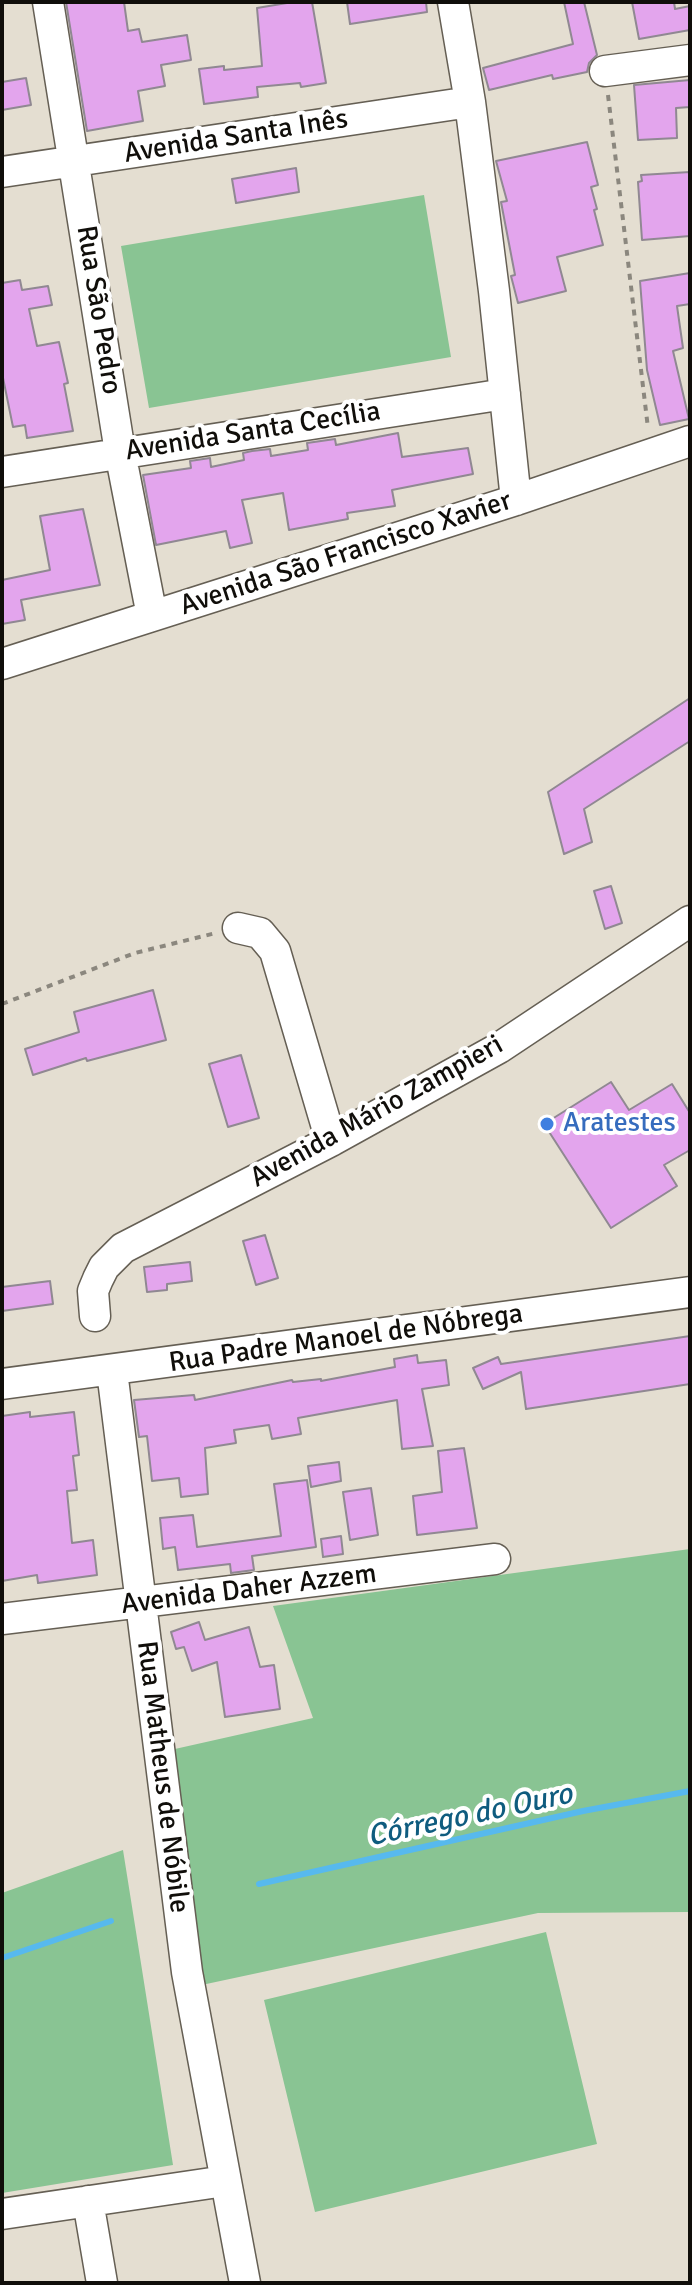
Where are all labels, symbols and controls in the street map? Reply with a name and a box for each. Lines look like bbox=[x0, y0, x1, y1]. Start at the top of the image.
street label: Avenida Santa Inês bbox=[122, 103, 350, 171]
street label: Rua São Pedro bbox=[68, 223, 128, 397]
street label: Avenida Santa Cecília bbox=[123, 395, 383, 469]
street label: Avenida São Francisco Xavier bbox=[176, 485, 516, 623]
street label: Avenida Mário Zampieri bbox=[245, 1029, 509, 1195]
place label: Aratestes bbox=[563, 1107, 676, 1141]
marker: Aratestes bbox=[538, 1115, 556, 1133]
street label: Rua Padre Manoel de Nóbrega bbox=[167, 1298, 525, 1380]
street label: Avenida Daher Azzem bbox=[119, 1558, 379, 1622]
street label: Rua Matheus de Nóbile bbox=[129, 1639, 195, 1915]
water label: Córrego do Ouro bbox=[364, 1777, 576, 1855]

